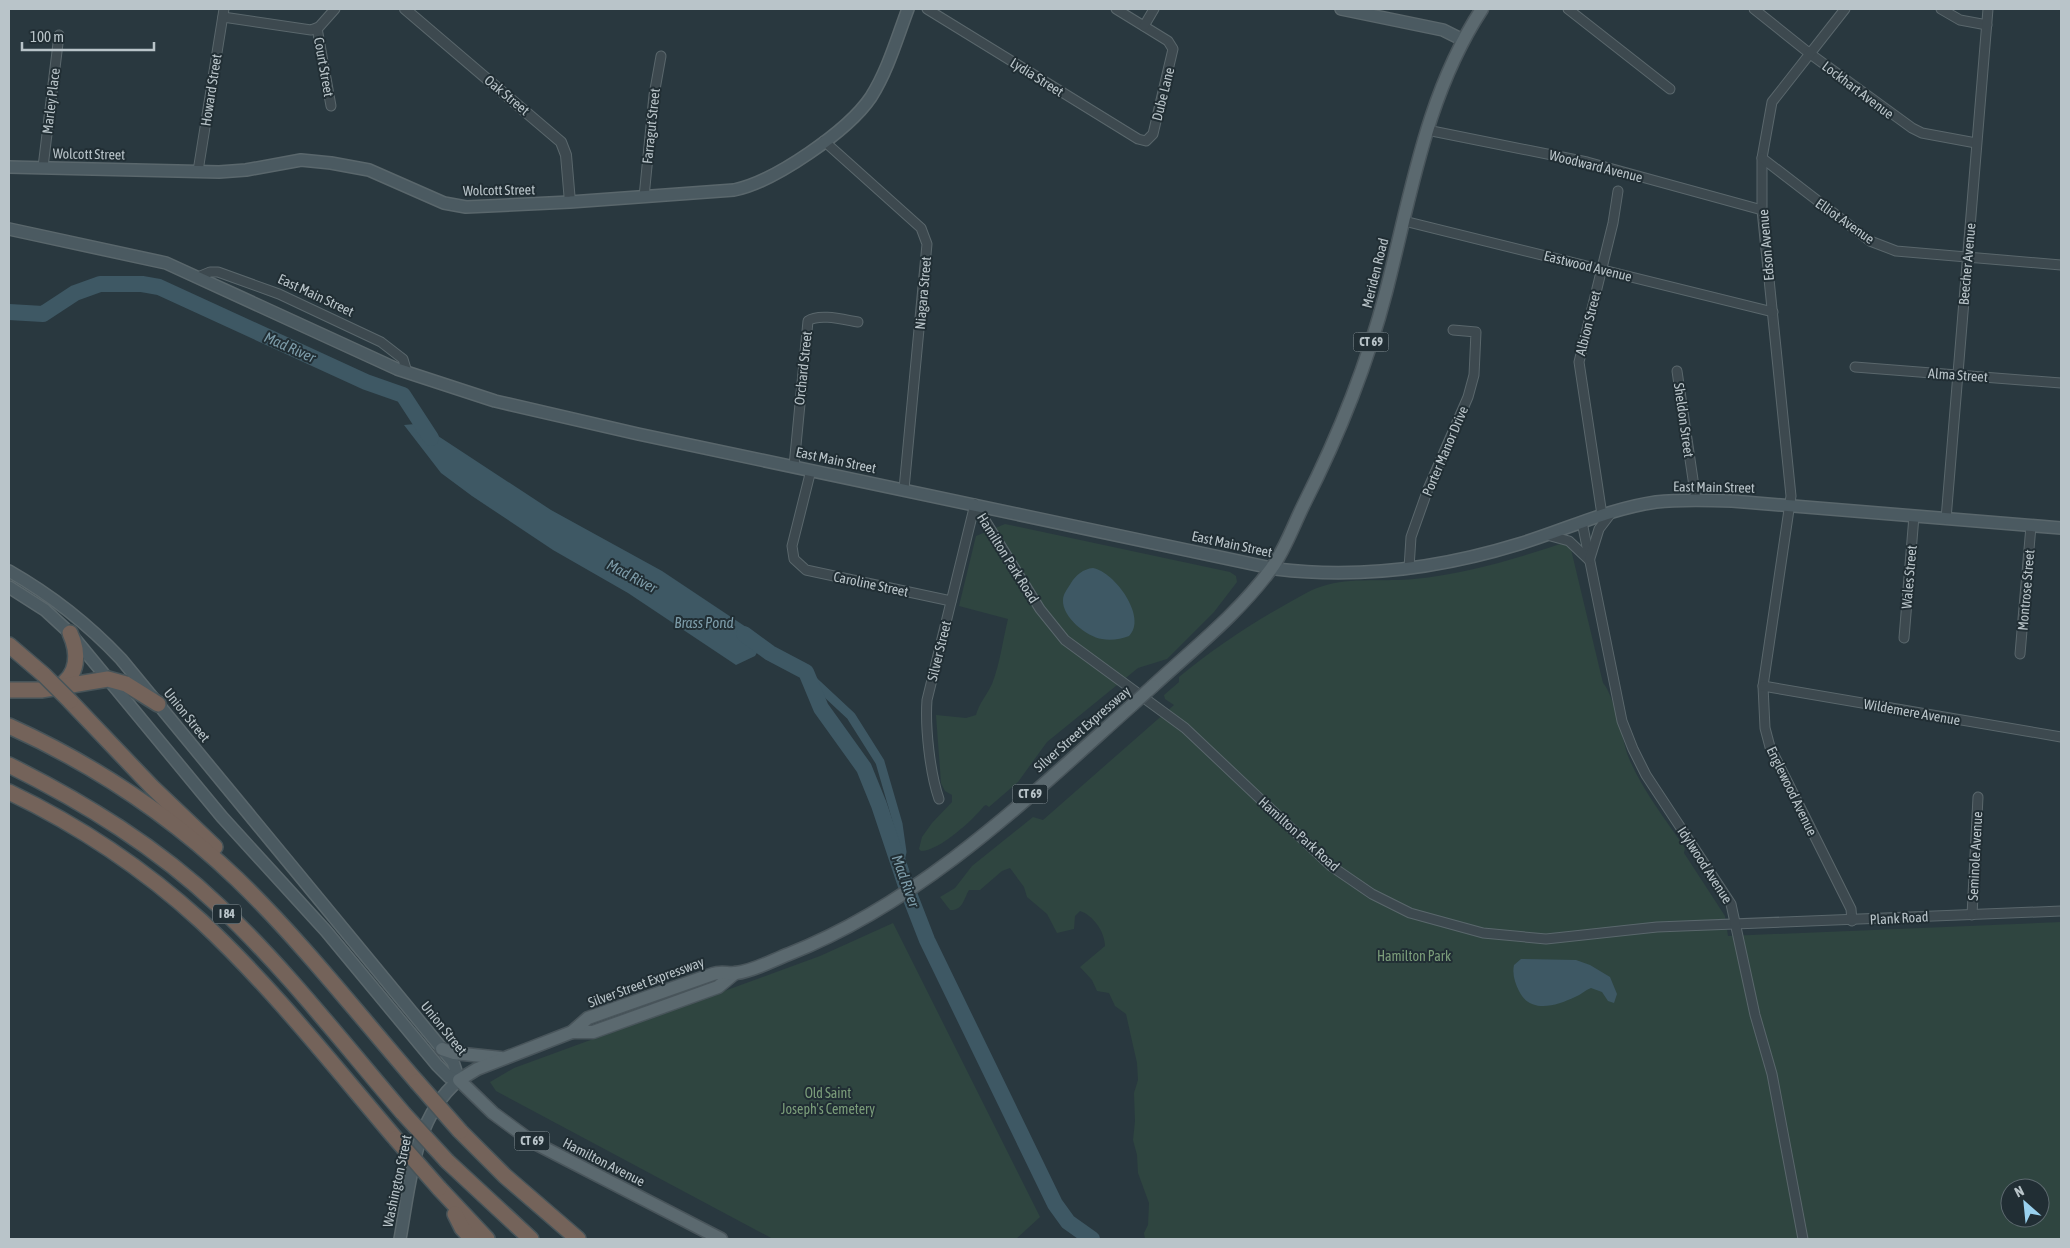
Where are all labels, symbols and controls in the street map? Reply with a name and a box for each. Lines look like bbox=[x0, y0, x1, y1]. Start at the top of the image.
scale bar bbox=[22, 20, 155, 52]
text: 100 m bbox=[30, 28, 64, 45]
street label: Court Street bbox=[311, 36, 337, 98]
street label: Howard Street bbox=[197, 53, 225, 127]
street label: Lydia Street bbox=[1007, 54, 1067, 100]
street label: Lockhart Avenue bbox=[1819, 58, 1897, 122]
street label: Dube Lane bbox=[1149, 66, 1177, 122]
street label: Marley Place bbox=[39, 67, 63, 135]
street label: Oak Street bbox=[481, 72, 533, 118]
street label: Farragut Street bbox=[639, 87, 663, 165]
street label: Wolcott Street bbox=[53, 145, 125, 163]
street label: Woodward Avenue bbox=[1548, 147, 1644, 185]
street label: Wolcott Street bbox=[463, 181, 535, 199]
street label: Elliot Avenue bbox=[1813, 195, 1877, 247]
street label: Edson Avenue bbox=[1755, 209, 1777, 281]
street label: Beecher Avenue bbox=[1955, 222, 1979, 306]
street label: Meriden Road bbox=[1359, 236, 1391, 310]
street label: Eastwood Avenue bbox=[1542, 247, 1634, 285]
street label: Niagara Street bbox=[912, 256, 934, 330]
street label: East Main Street bbox=[276, 270, 356, 320]
street label: Albion Street bbox=[1572, 289, 1604, 357]
water label: Mad River bbox=[262, 328, 319, 366]
street label: Orchard Street bbox=[791, 330, 815, 406]
road number: CT 69 bbox=[1354, 332, 1388, 352]
street label: Alma Street bbox=[1928, 365, 1988, 385]
street label: Sheldon Street bbox=[1671, 382, 1697, 458]
street label: Porter Manor Drive bbox=[1419, 404, 1471, 498]
street label: East Main Street bbox=[794, 444, 878, 476]
street label: East Main Street bbox=[1673, 478, 1755, 496]
street label: Hamilton Park Road bbox=[974, 510, 1042, 606]
street label: East Main Street bbox=[1190, 528, 1274, 560]
street label: Wales Street bbox=[1898, 545, 1920, 609]
street label: Montrose Street bbox=[2014, 549, 2038, 631]
water label: Mad River bbox=[604, 556, 661, 597]
street label: Caroline Street bbox=[832, 568, 910, 600]
water label: Brass Pond bbox=[674, 614, 734, 631]
street label: Silver Street bbox=[924, 619, 954, 683]
street label: Silver Street Expressway bbox=[1031, 683, 1134, 775]
street label: Union Street bbox=[161, 685, 213, 745]
street label: Wildemere Avenue bbox=[1863, 696, 1961, 728]
street label: Englewood Avenue bbox=[1763, 744, 1821, 838]
road number: CT 69 bbox=[1012, 784, 1048, 804]
street label: Hamilton Park Road bbox=[1255, 794, 1343, 874]
street label: Seminole Avenue bbox=[1965, 811, 1985, 901]
street label: Idylwood Avenue bbox=[1674, 824, 1736, 906]
water label: Mad River bbox=[889, 853, 923, 910]
road number: I 84 bbox=[213, 904, 241, 924]
street label: Plank Road bbox=[1869, 908, 1929, 928]
park label: Hamilton Park bbox=[1377, 948, 1451, 964]
street label: Silver Street Expressway bbox=[586, 953, 706, 1010]
street label: Union Street bbox=[418, 998, 470, 1058]
park label: Old Saint Joseph's Cemetery bbox=[781, 1085, 875, 1117]
road number: CT 69 bbox=[514, 1132, 550, 1150]
street label: Washington Street bbox=[379, 1133, 415, 1229]
street label: Hamilton Avenue bbox=[560, 1135, 648, 1189]
north arrow bbox=[2000, 1178, 2050, 1228]
text: N bbox=[2012, 1182, 2026, 1200]

